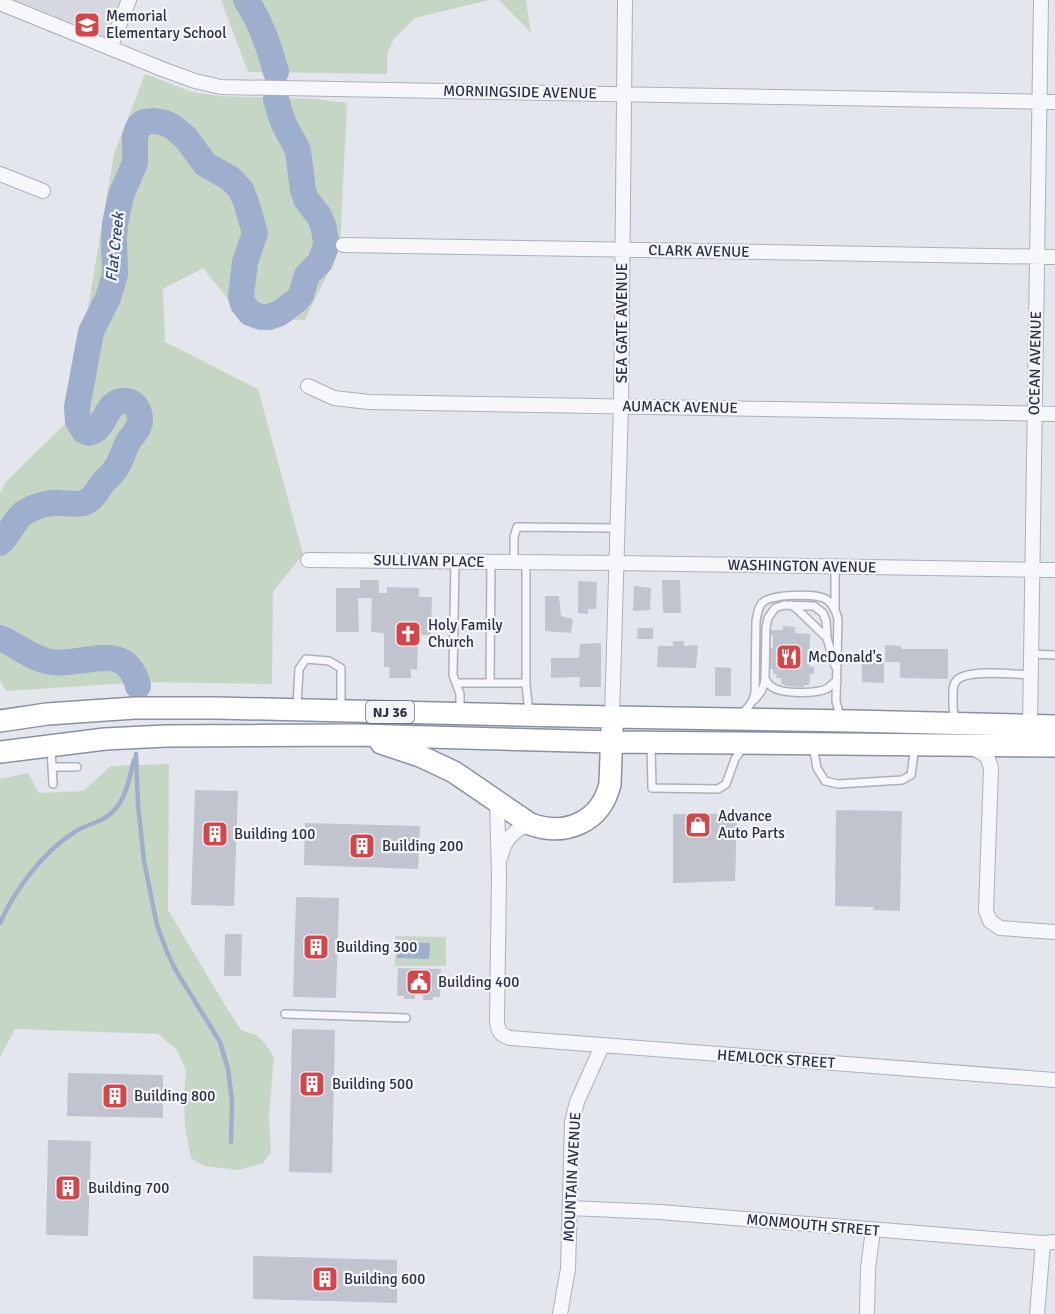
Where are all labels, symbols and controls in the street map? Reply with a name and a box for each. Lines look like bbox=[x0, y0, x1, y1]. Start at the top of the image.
place label: Memorial Elementary School bbox=[106, 7, 227, 42]
school or university icon: Memorial Elementary School bbox=[72, 10, 102, 40]
street label: MORNINGSIDE AVENUE bbox=[443, 82, 597, 102]
water label: Flat Creek bbox=[101, 210, 129, 283]
street label: CLARK AVENUE bbox=[648, 241, 750, 261]
street label: SEA GATE AVENUE bbox=[613, 263, 631, 383]
street label: OCEAN AVENUE bbox=[1025, 311, 1045, 415]
street label: AUMACK AVENUE bbox=[622, 397, 738, 417]
street label: SULLIVAN PLACE bbox=[373, 551, 485, 571]
street label: WASHINGTON AVENUE bbox=[727, 556, 877, 576]
place label: Holy Family Church bbox=[428, 616, 503, 651]
church icon: Holy Family Church bbox=[393, 619, 423, 649]
restaurant icon: McDonald's bbox=[774, 642, 804, 672]
place label: McDonald's bbox=[808, 648, 883, 666]
road number: NJ 36 bbox=[366, 701, 414, 723]
place label: Advance Auto Parts bbox=[718, 807, 785, 842]
shop icon: Advance Auto Parts bbox=[683, 810, 713, 840]
building icon: Building 100 bbox=[200, 819, 230, 849]
place label: Building 100 bbox=[234, 825, 315, 843]
building icon: Building 200 bbox=[347, 831, 377, 861]
place label: Building 200 bbox=[382, 837, 463, 855]
building icon: Building 300 bbox=[301, 932, 331, 962]
place label: Building 300 bbox=[336, 938, 417, 956]
public building icon: Building 400 bbox=[404, 967, 434, 997]
place label: Building 400 bbox=[438, 973, 519, 991]
street label: HEMLOCK STREET bbox=[717, 1046, 836, 1072]
building icon: Building 500 bbox=[297, 1069, 327, 1099]
place label: Building 500 bbox=[332, 1075, 413, 1093]
building icon: Building 800 bbox=[100, 1081, 130, 1111]
place label: Building 800 bbox=[134, 1087, 215, 1105]
street label: MOUNTAIN AVENUE bbox=[560, 1112, 584, 1242]
building icon: Building 700 bbox=[53, 1173, 83, 1203]
place label: Building 700 bbox=[88, 1179, 169, 1197]
street label: MONMOUTH STREET bbox=[746, 1210, 881, 1240]
building icon: Building 600 bbox=[310, 1264, 340, 1294]
place label: Building 600 bbox=[344, 1270, 425, 1288]

